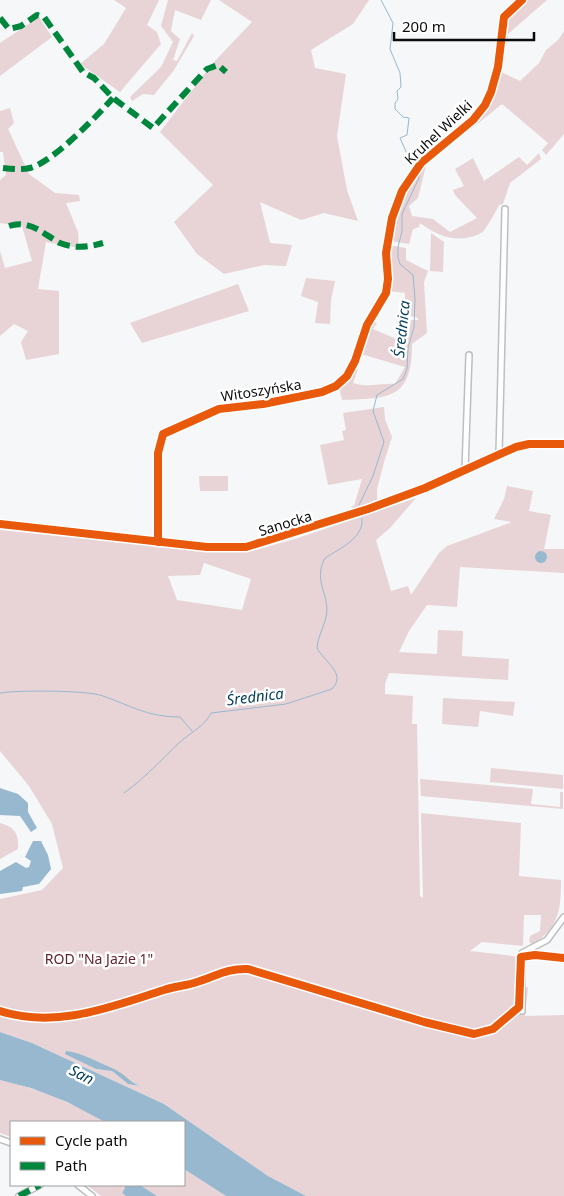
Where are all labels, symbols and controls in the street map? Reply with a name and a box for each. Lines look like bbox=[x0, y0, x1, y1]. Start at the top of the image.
scale bar bbox=[394, 10, 534, 42]
text: 200 m bbox=[402, 16, 446, 36]
street label: Kruhel Wielki bbox=[400, 96, 476, 168]
water label: Średnica bbox=[388, 299, 414, 359]
street label: Witoszyńska bbox=[219, 374, 303, 406]
street label: Sanocka bbox=[256, 506, 314, 540]
water label: Średnica bbox=[225, 683, 285, 709]
park label: ROD "Na Jazie 1" bbox=[45, 949, 153, 968]
water label: San bbox=[66, 1059, 98, 1089]
legend bbox=[10, 1121, 185, 1186]
text: Cycle path bbox=[55, 1130, 128, 1150]
text: Path bbox=[55, 1155, 87, 1175]

